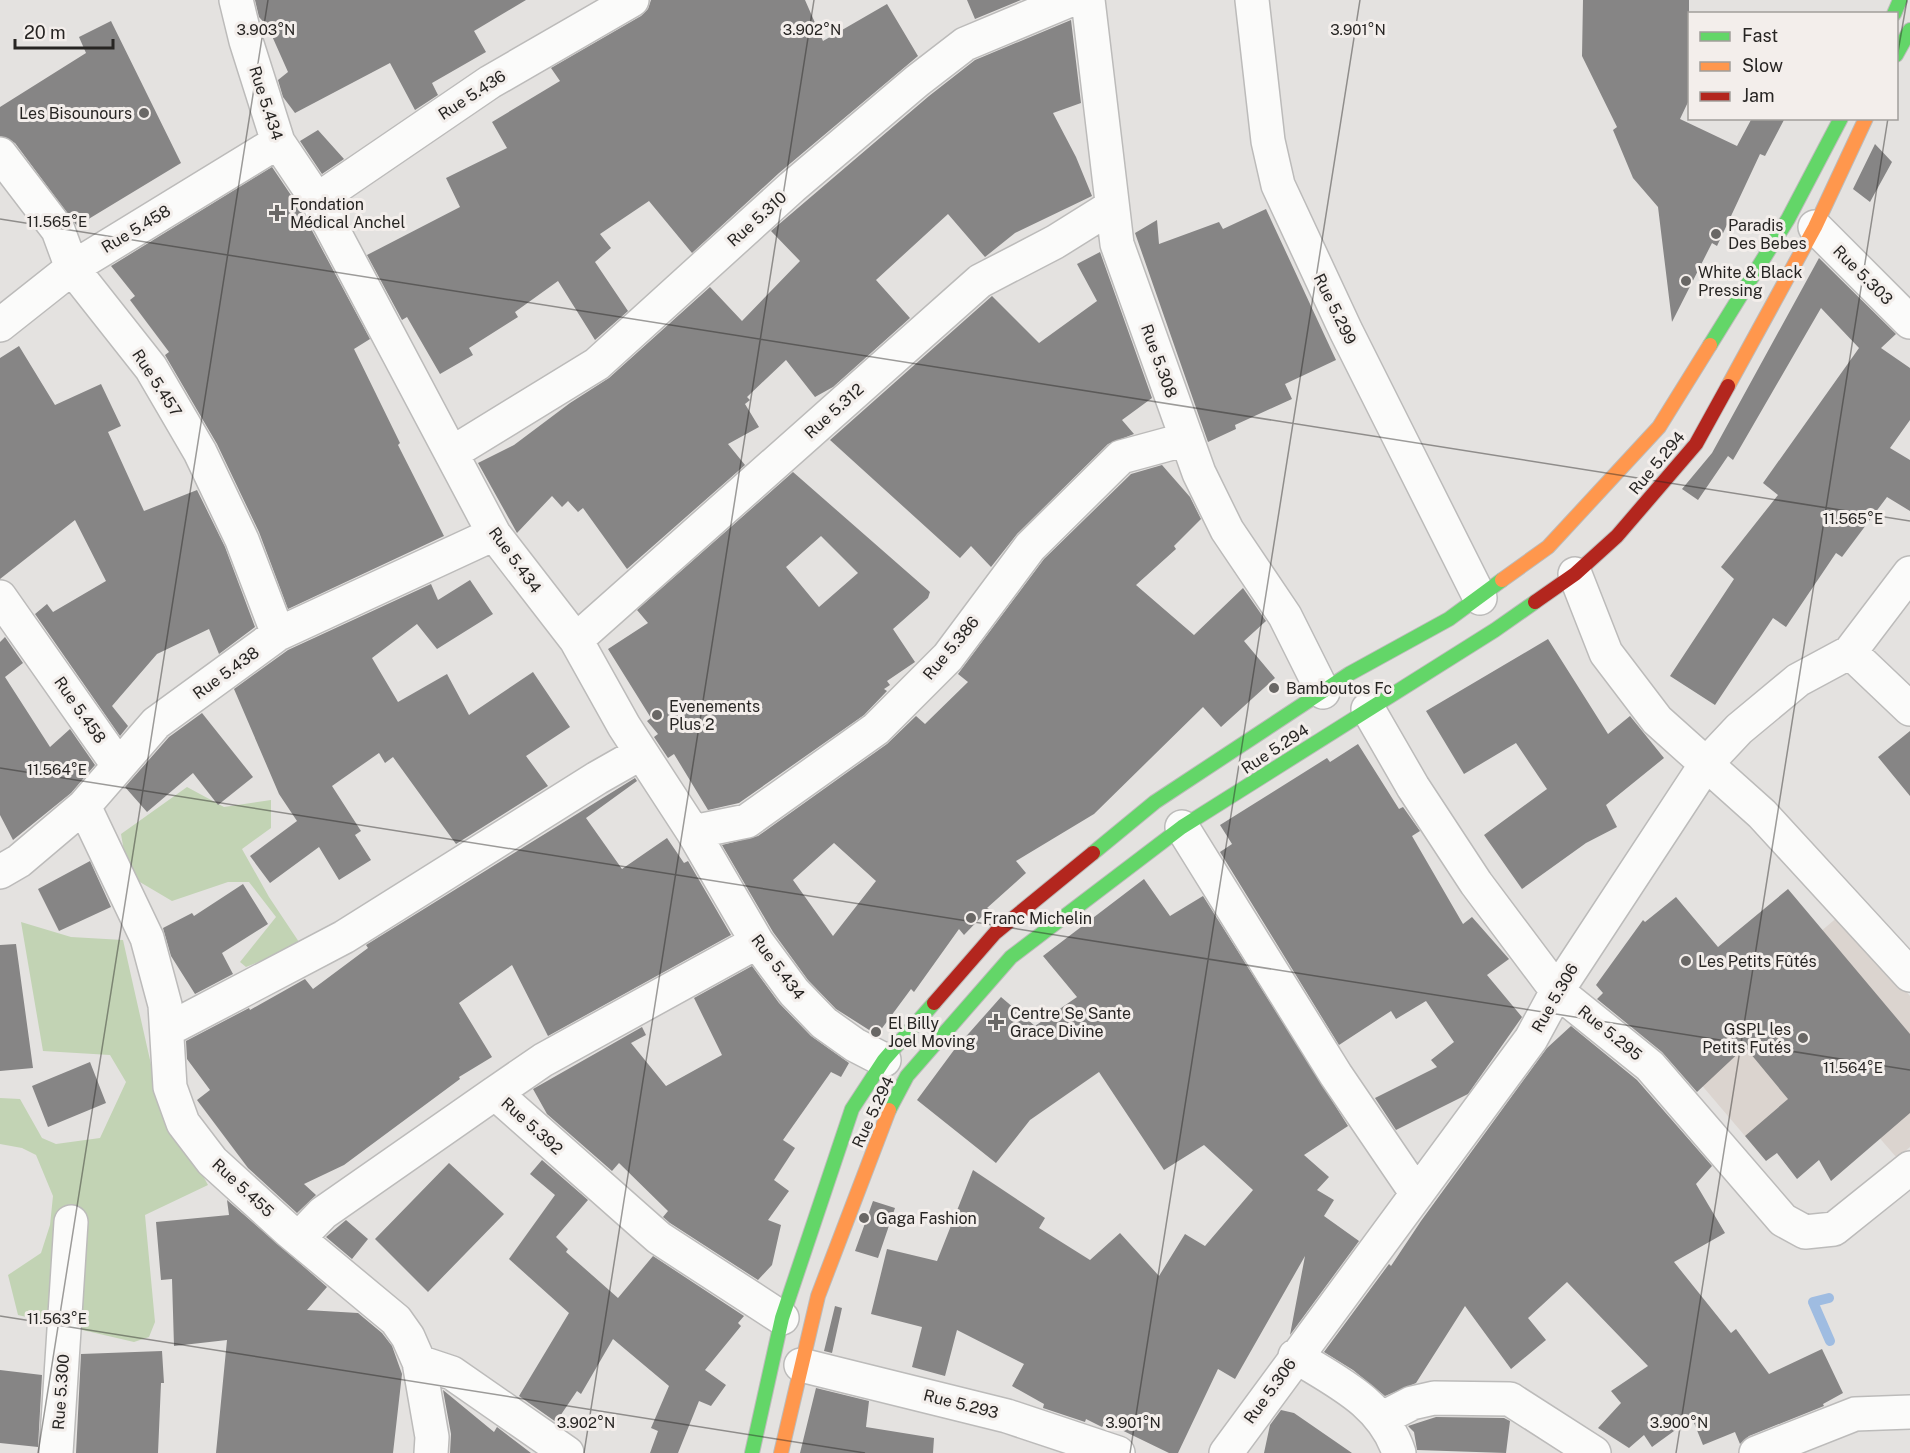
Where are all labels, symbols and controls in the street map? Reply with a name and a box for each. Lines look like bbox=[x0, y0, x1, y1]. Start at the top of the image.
scale bar bbox=[15, 12, 112, 50]
legend bbox=[1688, 12, 1898, 120]
text: 3.903°N bbox=[237, 21, 295, 38]
text: 3.902°N bbox=[783, 21, 841, 38]
text: 3.901°N bbox=[1330, 21, 1386, 38]
text: 20 m bbox=[24, 22, 66, 43]
text: Fast bbox=[1742, 25, 1778, 46]
text: Slow bbox=[1742, 55, 1783, 76]
street label: Rue 5.434 bbox=[245, 64, 287, 142]
street label: Rue 5.436 bbox=[435, 66, 509, 124]
text: Jam bbox=[1742, 85, 1775, 106]
place label: Les Bisounours bbox=[19, 104, 132, 123]
marker: Les Bisounours bbox=[137, 106, 151, 120]
street label: Rue 5.310 bbox=[723, 187, 791, 251]
place label: Fondation Médical Anchel bbox=[290, 195, 405, 232]
street label: Rue 5.458 bbox=[98, 201, 174, 257]
marker: Fondation Médical Anchel bbox=[268, 204, 286, 222]
text: 11.565°E bbox=[27, 213, 87, 230]
place label: Paradis Des Bebes bbox=[1728, 216, 1807, 253]
marker: Paradis Des Bebes bbox=[1709, 227, 1723, 241]
street label: Rue 5.303 bbox=[1829, 241, 1897, 309]
place label: White & Black Pressing bbox=[1698, 263, 1802, 300]
street label: Rue 5.299 bbox=[1310, 270, 1360, 348]
marker: White & Black Pressing bbox=[1679, 274, 1693, 288]
street label: Rue 5.308 bbox=[1137, 322, 1181, 400]
street label: Rue 5.457 bbox=[128, 346, 186, 420]
street label: Rue 5.312 bbox=[801, 380, 867, 442]
street label: Rue 5.294 bbox=[1625, 428, 1689, 498]
text: 11.565°E bbox=[1823, 510, 1883, 527]
street label: Rue 5.434 bbox=[485, 523, 545, 597]
street label: Rue 5.386 bbox=[919, 612, 983, 684]
street label: Rue 5.438 bbox=[189, 643, 263, 703]
street label: Rue 5.458 bbox=[50, 673, 110, 747]
place label: Bamboutos Fc bbox=[1286, 679, 1392, 698]
marker: Bamboutos Fc bbox=[1267, 681, 1281, 695]
place label: Evenements Plus 2 bbox=[669, 697, 760, 734]
marker: Evenements Plus 2 bbox=[650, 708, 664, 722]
street label: Rue 5.294 bbox=[1238, 720, 1312, 778]
text: 11.564°E bbox=[27, 761, 87, 778]
place label: Franc Michelin bbox=[983, 909, 1092, 928]
marker: Franc Michelin bbox=[964, 911, 978, 925]
street label: Rue 5.434 bbox=[747, 931, 809, 1003]
place label: Les Petits Fûtés bbox=[1698, 952, 1817, 971]
marker: Les Petits Fûtés bbox=[1679, 954, 1693, 968]
street label: Rue 5.306 bbox=[1528, 960, 1582, 1036]
street label: Rue 5.295 bbox=[1574, 1001, 1646, 1065]
place label: Centre Se Sante Grace Divine bbox=[1010, 1004, 1131, 1041]
marker: Centre Se Sante Grace Divine bbox=[987, 1013, 1005, 1031]
place label: El Billy Joel Moving bbox=[888, 1014, 975, 1051]
place label: GSPL les Petits Futés bbox=[1702, 1020, 1791, 1057]
marker: El Billy Joel Moving bbox=[869, 1025, 883, 1039]
marker: GSPL les Petits Futés bbox=[1796, 1031, 1810, 1045]
text: 11.564°E bbox=[1823, 1059, 1883, 1076]
street label: Rue 5.294 bbox=[848, 1073, 898, 1151]
street label: Rue 5.392 bbox=[497, 1093, 567, 1159]
street label: Rue 5.455 bbox=[208, 1155, 278, 1221]
place label: Gaga Fashion bbox=[876, 1209, 977, 1228]
marker: Gaga Fashion bbox=[857, 1211, 871, 1225]
text: 11.563°E bbox=[27, 1310, 87, 1327]
street label: Rue 5.300 bbox=[49, 1353, 73, 1431]
street label: Rue 5.306 bbox=[1240, 1355, 1300, 1427]
street label: Rue 5.293 bbox=[922, 1386, 1000, 1422]
text: 3.902°N bbox=[557, 1414, 615, 1431]
text: 3.901°N bbox=[1105, 1414, 1161, 1431]
text: 3.900°N bbox=[1650, 1414, 1708, 1431]

